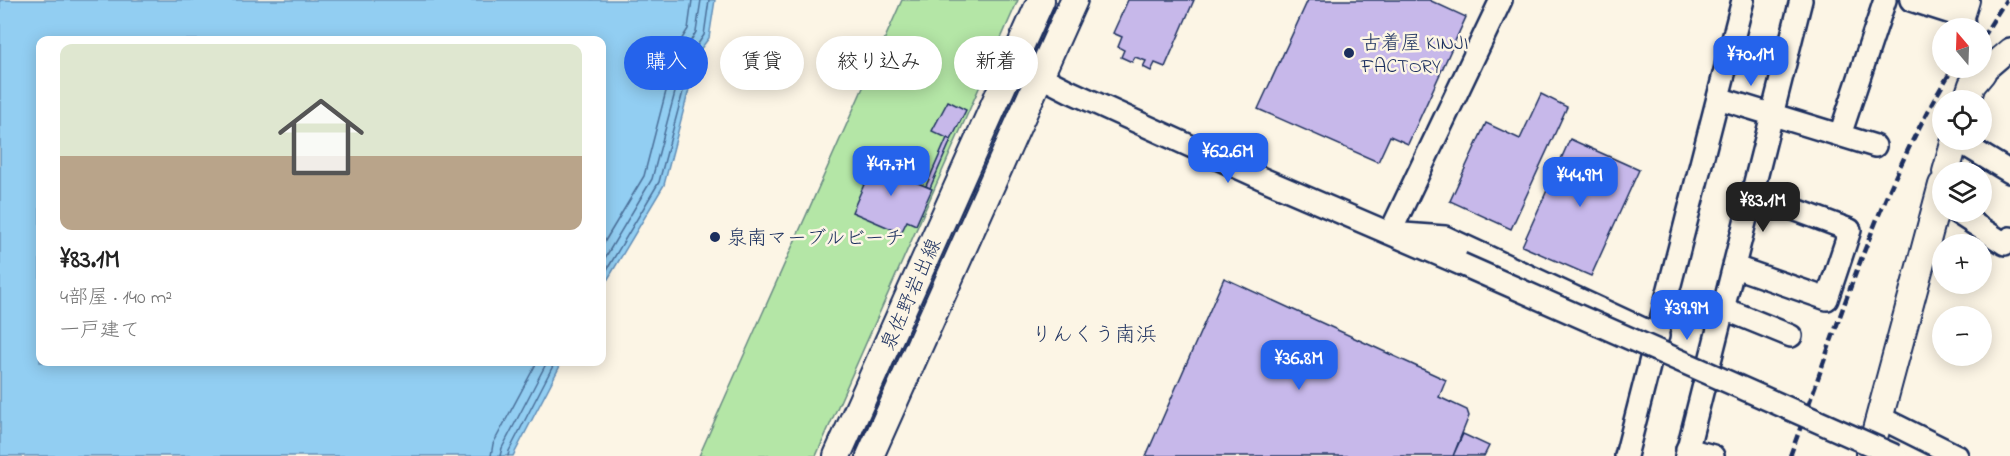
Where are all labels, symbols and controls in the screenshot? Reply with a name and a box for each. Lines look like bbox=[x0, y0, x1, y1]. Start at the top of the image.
north arrow bbox=[1932, 18, 1992, 78]
map controls bbox=[1932, 18, 1992, 366]
place label: 古着屋 KINJI FACTORY bbox=[1360, 30, 1468, 82]
chip: 購入 bbox=[624, 36, 708, 90]
chip: 賃貸 bbox=[720, 36, 804, 90]
chip: 絞り込み bbox=[816, 36, 942, 90]
chip: 新着 bbox=[954, 36, 1038, 90]
pin: ¥70.1M bbox=[1702, 36, 1800, 87]
text: ¥70.1M bbox=[1727, 41, 1775, 70]
marker: 古着屋 KINJI FACTORY bbox=[1342, 46, 1356, 60]
icon: home bbox=[267, 83, 375, 191]
button: locate bbox=[1932, 90, 1992, 150]
pin: ¥62.6M bbox=[1179, 133, 1277, 184]
text: ¥62.6M bbox=[1202, 138, 1254, 167]
pin: ¥47.7M bbox=[842, 146, 940, 197]
text: ¥47.7M bbox=[867, 151, 915, 180]
pin: ¥44.9M bbox=[1531, 157, 1629, 208]
text: ¥44.9M bbox=[1557, 162, 1603, 191]
button: layers bbox=[1932, 162, 1992, 222]
pin: ¥83.1M bbox=[1714, 182, 1812, 233]
text: ¥83.1M bbox=[1740, 187, 1786, 216]
place label: 泉南マーブルビーチ bbox=[727, 225, 904, 254]
marker: 泉南マーブルビーチ bbox=[708, 230, 722, 244]
street label: 泉佐野岩出線 bbox=[875, 234, 950, 356]
button: + bbox=[1932, 234, 1992, 294]
text: ¥83.1M bbox=[60, 242, 120, 280]
text: 4部屋 · 140 m² bbox=[60, 284, 172, 313]
pin: ¥39.9M bbox=[1638, 290, 1736, 341]
text: ¥39.9M bbox=[1665, 295, 1709, 324]
button: − bbox=[1932, 306, 1992, 366]
text: 一戸建て bbox=[60, 317, 140, 346]
district label: りんくう南浜 bbox=[1031, 321, 1157, 351]
pin: ¥36.8M bbox=[1250, 340, 1348, 391]
text: ¥36.8M bbox=[1275, 345, 1323, 374]

